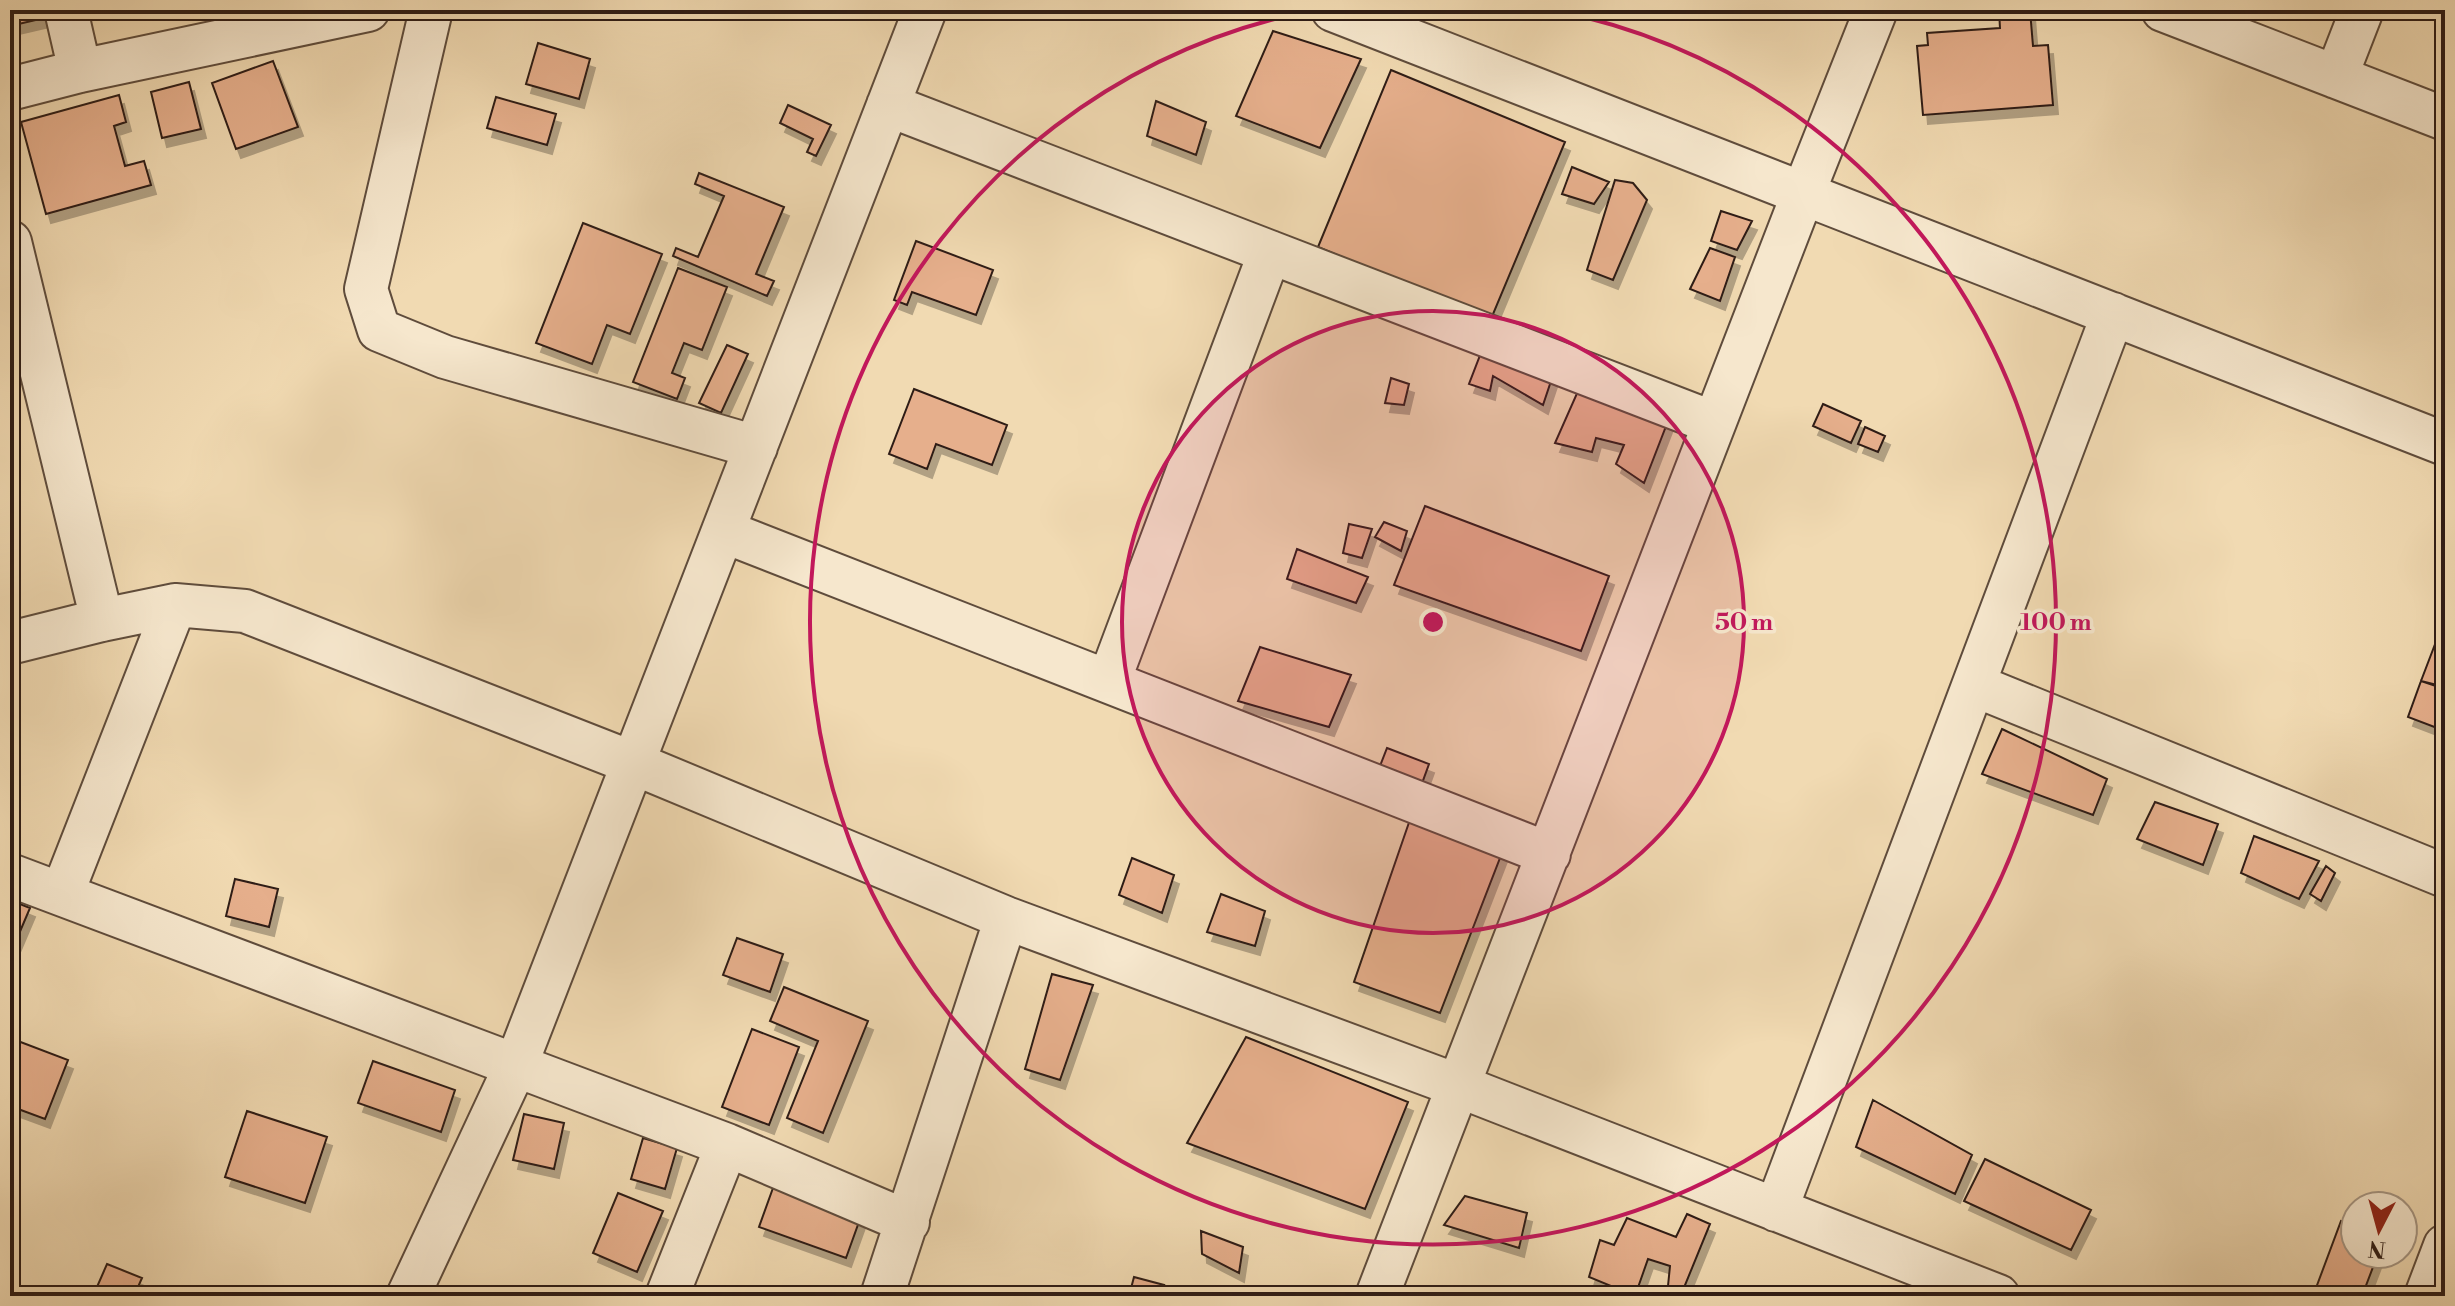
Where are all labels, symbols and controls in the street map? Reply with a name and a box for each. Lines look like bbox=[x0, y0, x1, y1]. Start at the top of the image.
centre of rings bbox=[1419, 608, 1447, 636]
text: 50 m bbox=[1715, 608, 1773, 638]
text: 100 m bbox=[2020, 608, 2092, 638]
north arrow bbox=[2339, 1190, 2419, 1270]
text: N bbox=[2366, 1234, 2387, 1263]

